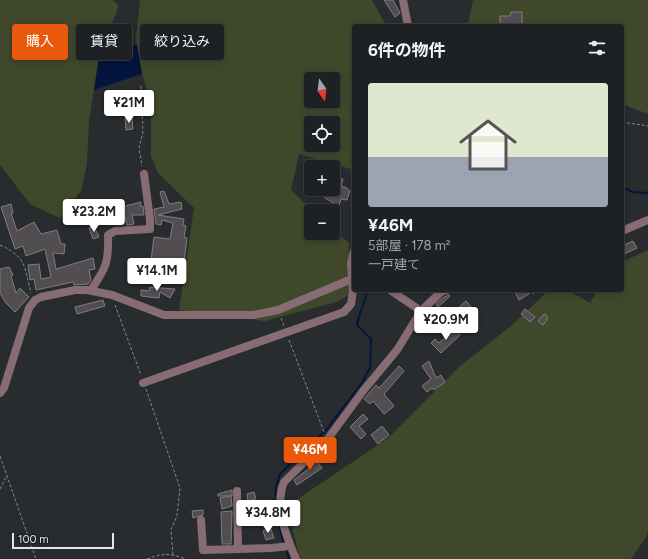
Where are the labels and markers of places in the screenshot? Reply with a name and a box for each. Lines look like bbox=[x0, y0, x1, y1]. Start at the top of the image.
pin: ¥21M bbox=[105, 90, 153, 124]
pin: ¥23.2M bbox=[61, 199, 127, 233]
pin: ¥14.1M bbox=[124, 258, 190, 292]
pin: ¥20.9M bbox=[413, 307, 479, 341]
pin: ¥46M bbox=[286, 437, 334, 471]
pin: ¥34.8M bbox=[235, 500, 301, 534]

